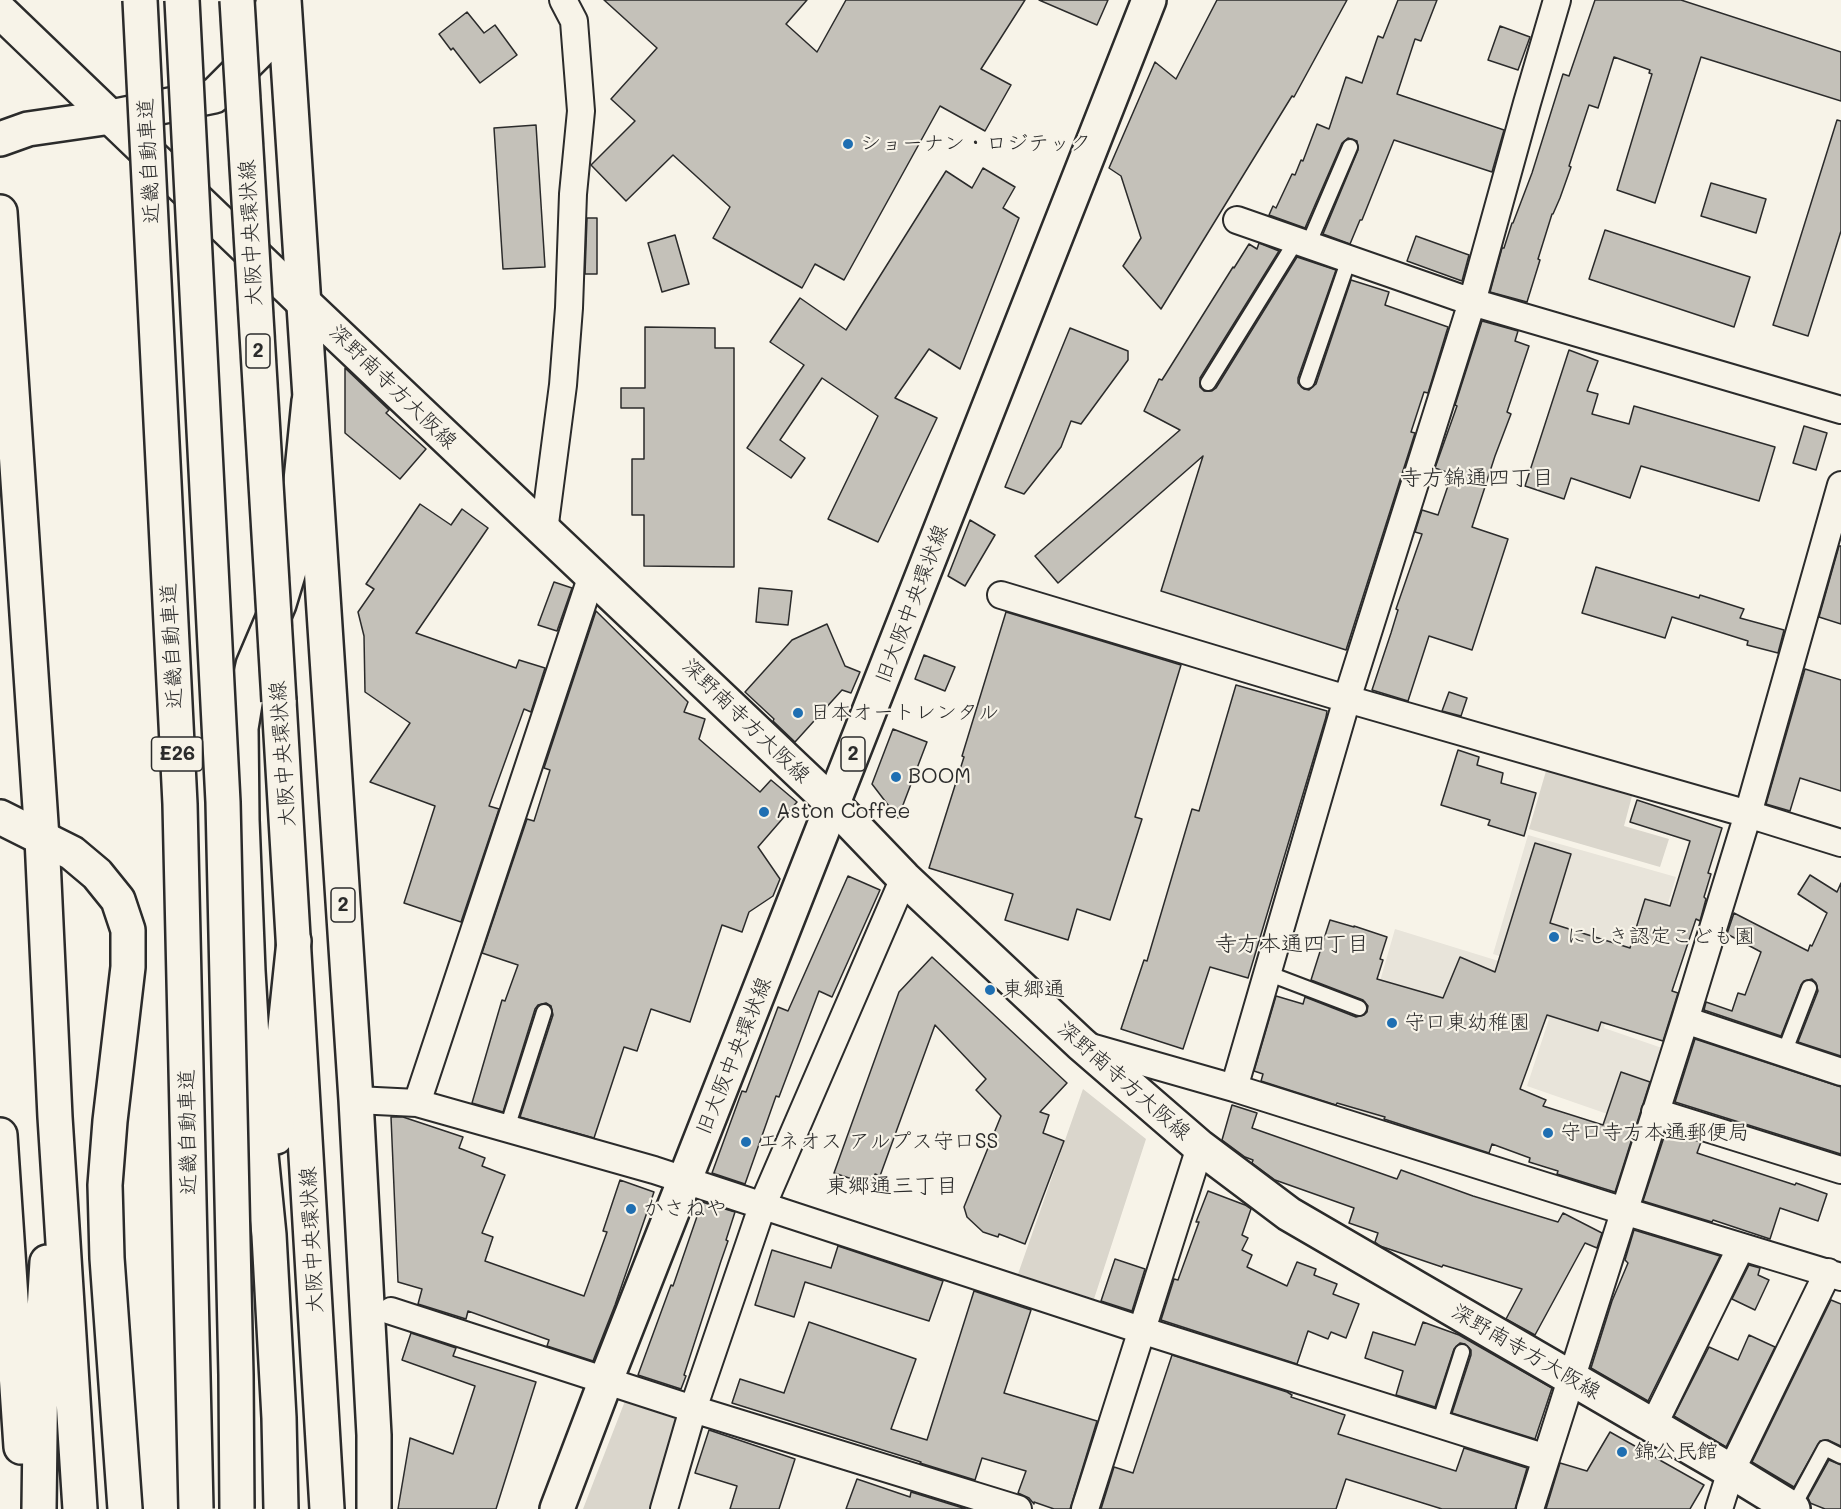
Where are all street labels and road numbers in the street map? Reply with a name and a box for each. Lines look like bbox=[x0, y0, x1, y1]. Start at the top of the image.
street label: 近畿自動車道 bbox=[133, 97, 165, 225]
street label: 大阪中央環状線 bbox=[235, 159, 267, 307]
street label: 深野南寺方大阪線 bbox=[324, 320, 462, 454]
road number: 2 bbox=[246, 334, 270, 368]
street label: 旧大阪中央環状線 bbox=[870, 521, 954, 687]
street label: 近畿自動車道 bbox=[156, 582, 188, 710]
street label: 深野南寺方大阪線 bbox=[677, 654, 815, 788]
street label: 大阪中央環状線 bbox=[265, 680, 301, 828]
road number: E26 bbox=[152, 737, 202, 771]
road number: 2 bbox=[841, 737, 865, 771]
road number: 2 bbox=[331, 888, 355, 922]
street label: 旧大阪中央環状線 bbox=[691, 973, 777, 1139]
street label: 深野南寺方大阪線 bbox=[1052, 1016, 1196, 1146]
street label: 近畿自動車道 bbox=[174, 1069, 202, 1195]
street label: 大阪中央環状線 bbox=[296, 1166, 328, 1314]
street label: 深野南寺方大阪線 bbox=[1447, 1299, 1605, 1405]

